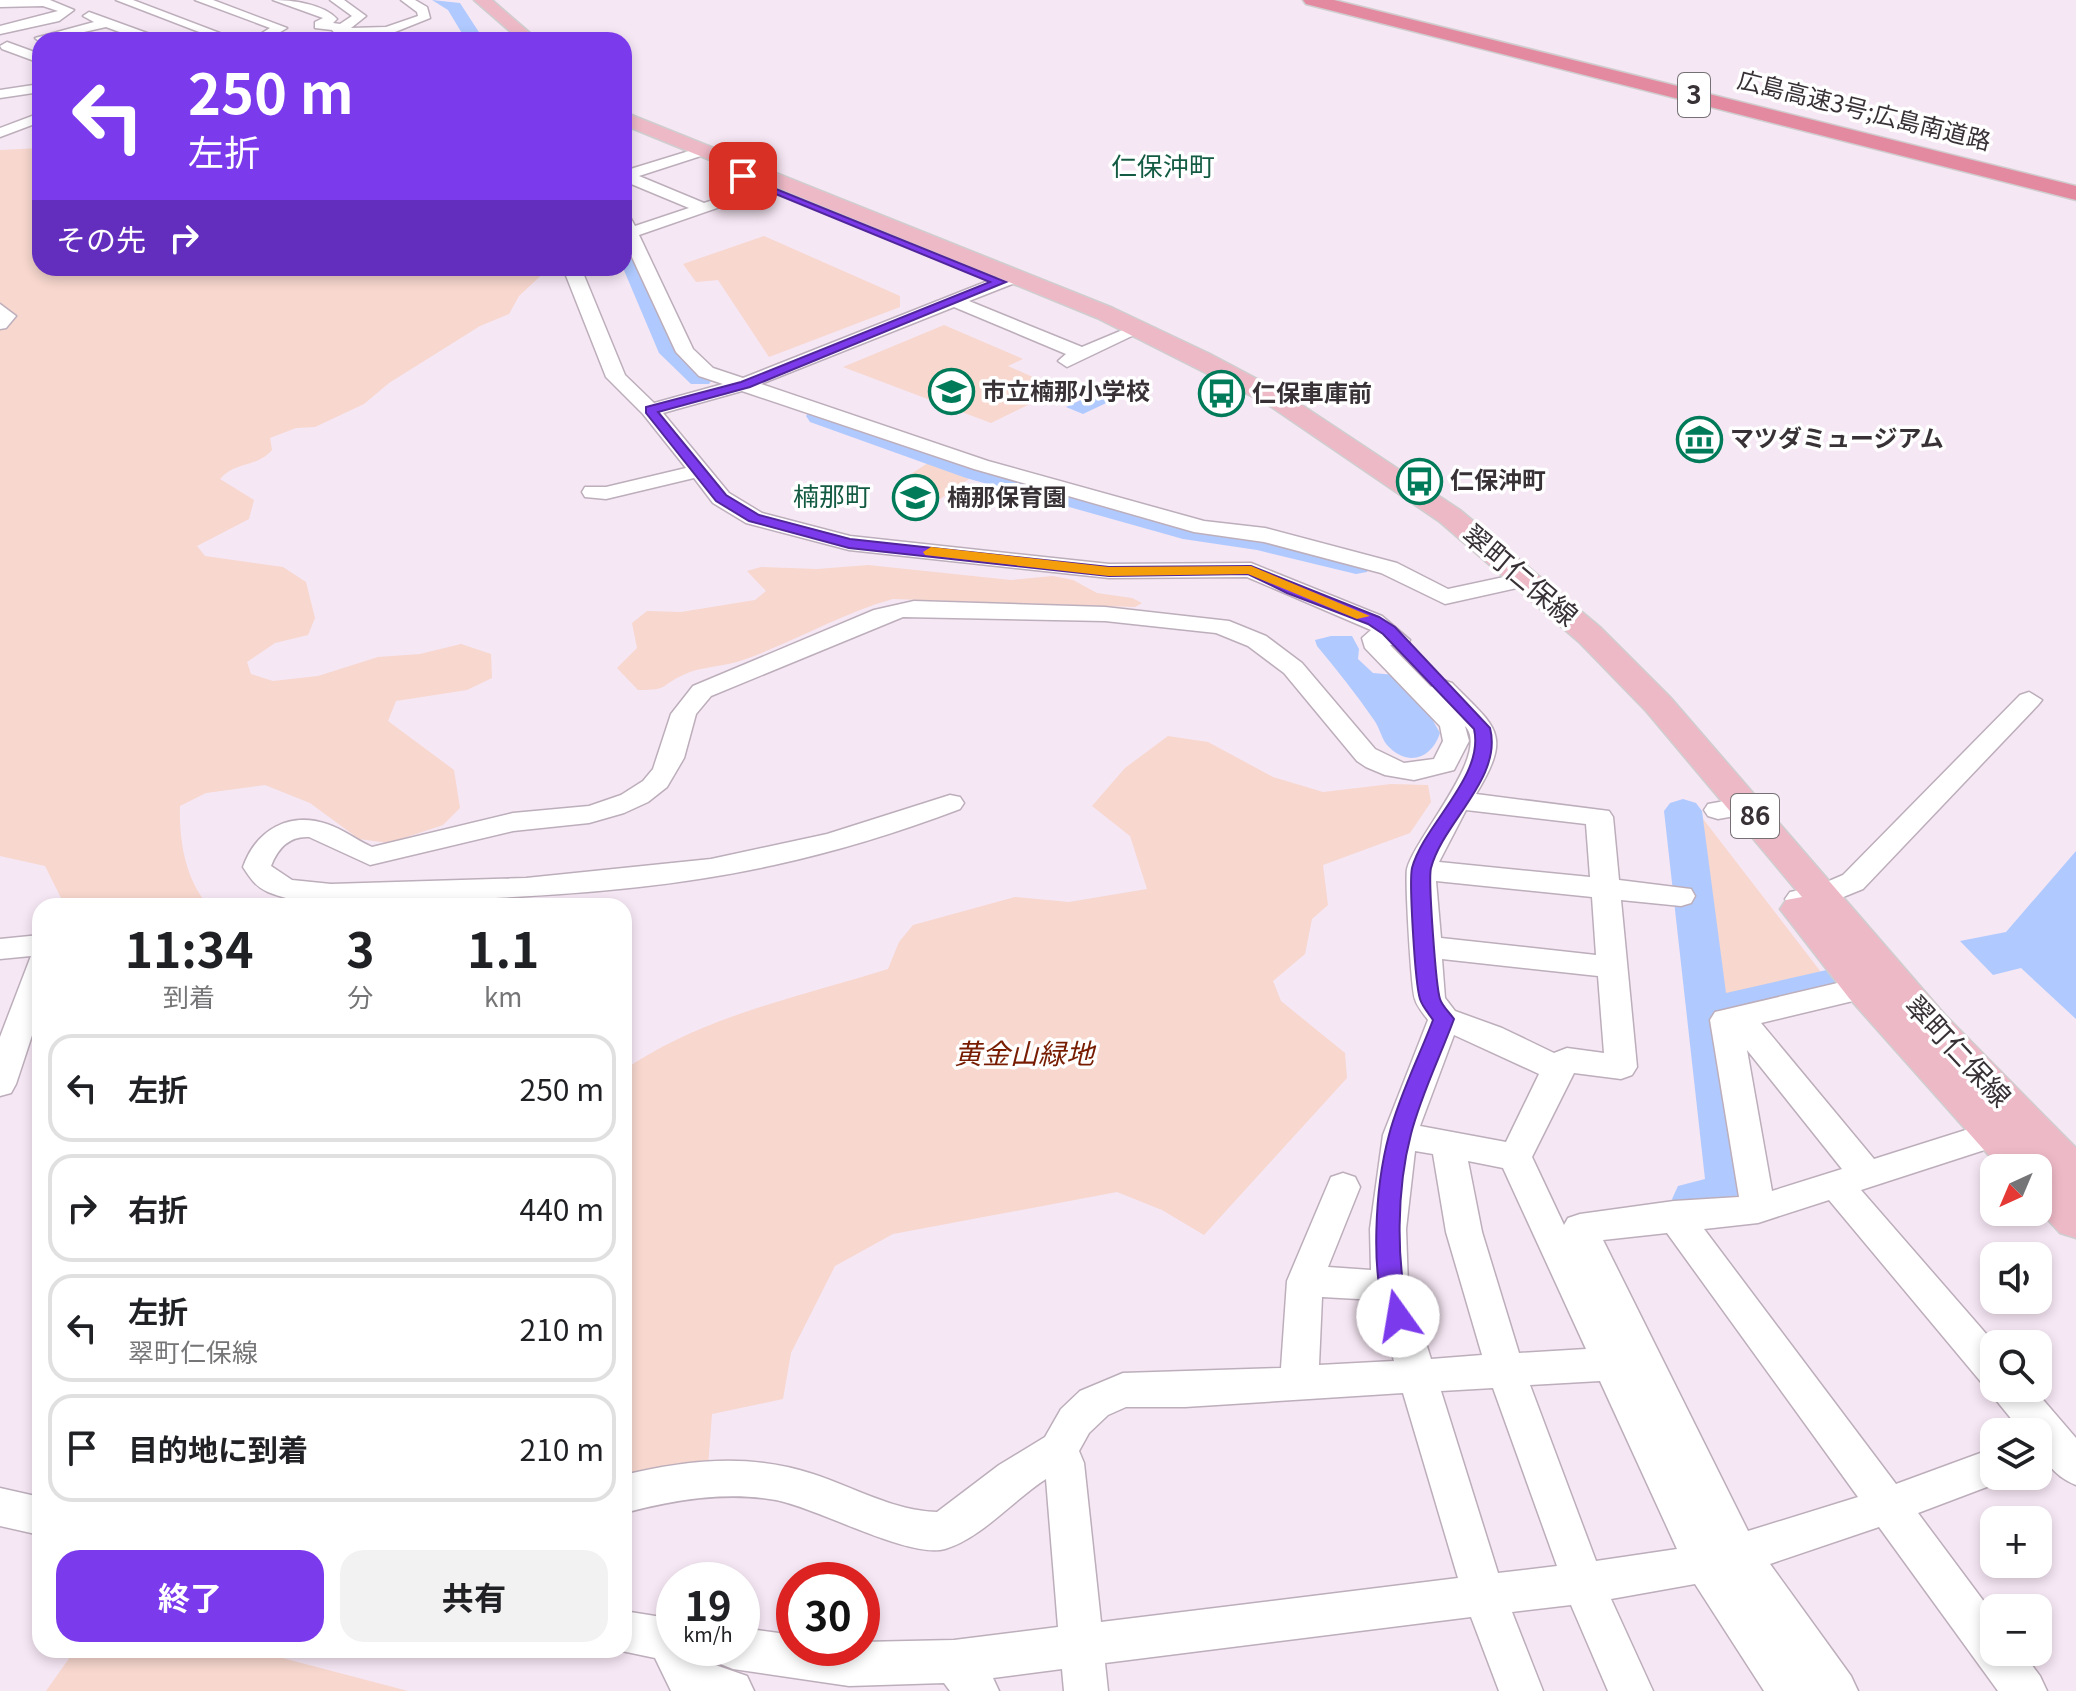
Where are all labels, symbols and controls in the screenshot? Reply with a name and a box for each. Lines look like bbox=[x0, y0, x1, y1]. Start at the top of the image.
text: 250 m bbox=[188, 49, 354, 130]
street label: 広島高速3号;広島南道路 bbox=[1734, 60, 1995, 157]
icon: left bbox=[56, 64, 160, 168]
road number: 3 bbox=[1678, 73, 1710, 117]
text: 左折 bbox=[188, 124, 260, 176]
pin bbox=[709, 142, 777, 210]
district label: 仁保沖町 bbox=[1111, 146, 1215, 183]
icon: arrive bbox=[721, 154, 765, 198]
text: その先 bbox=[56, 216, 146, 260]
icon: right bbox=[162, 216, 206, 260]
school or university icon: 市立楠那小学校 bbox=[927, 368, 975, 416]
bus stop icon: 仁保車庫前 bbox=[1197, 370, 1245, 418]
place label: 市立楠那小学校 bbox=[982, 372, 1150, 407]
place label: 仁保車庫前 bbox=[1252, 374, 1372, 409]
museum icon: マツダミュージアム bbox=[1675, 415, 1723, 463]
place label: マツダミュージアム bbox=[1730, 419, 1944, 454]
bus stop icon: 仁保沖町 bbox=[1395, 457, 1443, 505]
place label: 仁保沖町 bbox=[1450, 461, 1546, 496]
school or university icon: 楠那保育園 bbox=[892, 474, 940, 522]
district label: 楠那町 bbox=[793, 476, 871, 513]
place label: 楠那保育園 bbox=[947, 478, 1067, 513]
street label: 翠町仁保線 bbox=[1455, 513, 1588, 634]
road number: 86 bbox=[1731, 794, 1779, 838]
text: 11:34 bbox=[125, 912, 254, 982]
text: 3 bbox=[346, 912, 374, 982]
text: 1.1 bbox=[467, 912, 539, 982]
text: 到着 bbox=[163, 977, 215, 1014]
text: 分 bbox=[347, 977, 373, 1014]
text: km bbox=[484, 977, 522, 1014]
street label: 翠町仁保線 bbox=[1897, 985, 2022, 1114]
park label: 黄金山緑地 bbox=[954, 1032, 1097, 1072]
icon: left bbox=[60, 1066, 104, 1110]
text: 左折 bbox=[128, 1066, 188, 1110]
text: 250 m bbox=[520, 1066, 604, 1110]
north arrow bbox=[1980, 1154, 2052, 1226]
map controls bbox=[1980, 1154, 2052, 1666]
icon: right bbox=[60, 1186, 104, 1230]
text: 右折 bbox=[128, 1186, 188, 1230]
text: 440 m bbox=[520, 1186, 604, 1230]
button: sound bbox=[1980, 1242, 2052, 1314]
position arrow bbox=[1356, 1274, 1440, 1358]
text: 左折 bbox=[128, 1288, 188, 1332]
icon: left bbox=[60, 1306, 104, 1350]
text: 210 m bbox=[520, 1306, 604, 1350]
button: search bbox=[1980, 1330, 2052, 1402]
text: 翠町仁保線 bbox=[128, 1332, 258, 1369]
button: layers bbox=[1980, 1418, 2052, 1490]
icon: arrive bbox=[60, 1426, 104, 1470]
text: 目的地に到着 bbox=[128, 1426, 308, 1470]
text: 210 m bbox=[520, 1426, 604, 1470]
button: + bbox=[1980, 1506, 2052, 1578]
button: 終了 bbox=[56, 1550, 324, 1642]
button: 共有 bbox=[340, 1550, 608, 1642]
speed limit sign: 30 bbox=[776, 1562, 880, 1666]
text: 19 bbox=[684, 1575, 732, 1633]
button: − bbox=[1980, 1594, 2052, 1666]
text: km/h bbox=[683, 1619, 733, 1648]

